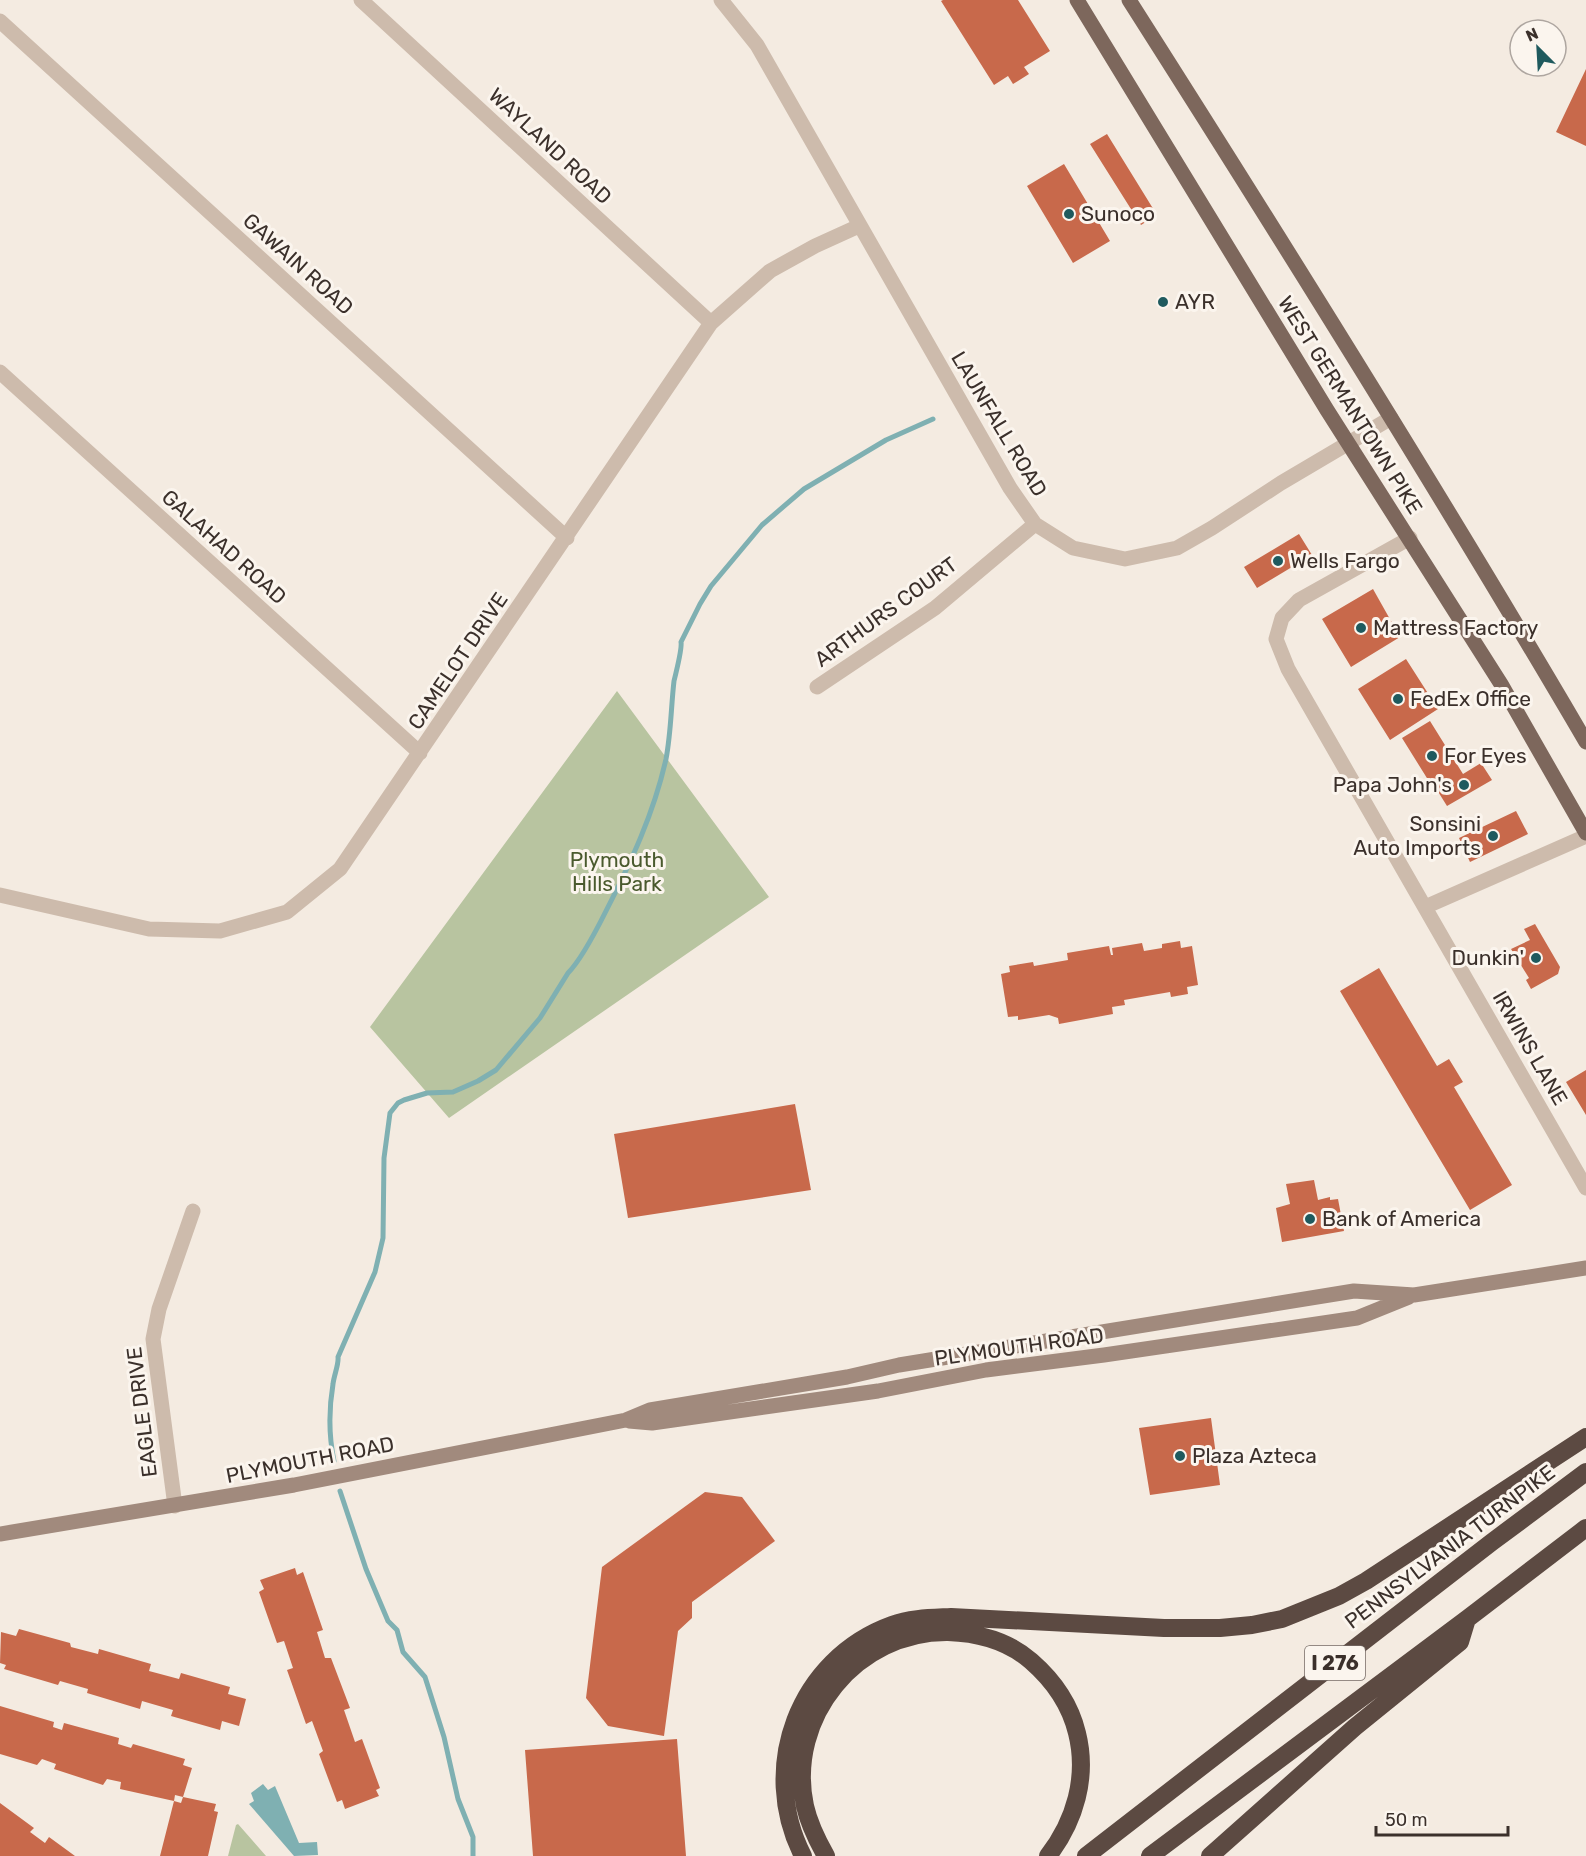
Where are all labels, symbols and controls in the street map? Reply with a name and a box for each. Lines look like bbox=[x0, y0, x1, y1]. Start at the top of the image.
north arrow bbox=[1508, 18, 1568, 78]
text: N bbox=[1523, 24, 1541, 46]
street label: WAYLAND ROAD bbox=[484, 82, 617, 209]
place label: Sunoco bbox=[1081, 201, 1155, 226]
marker: Sunoco bbox=[1062, 207, 1076, 221]
street label: GAWAIN ROAD bbox=[238, 208, 359, 320]
place label: AYR bbox=[1175, 289, 1215, 314]
street label: WEST GERMANTOWN PIKE bbox=[1273, 291, 1428, 518]
marker: AYR bbox=[1156, 295, 1170, 309]
street label: LAUNFALL ROAD bbox=[946, 347, 1053, 501]
street label: GALAHAD ROAD bbox=[157, 484, 292, 609]
place label: Wells Fargo bbox=[1290, 548, 1400, 573]
street label: ARTHURS COURT bbox=[810, 551, 962, 672]
marker: Wells Fargo bbox=[1271, 554, 1285, 568]
street label: CAMELOT DRIVE bbox=[402, 587, 513, 734]
place label: Mattress Factory bbox=[1373, 615, 1539, 640]
marker: Mattress Factory bbox=[1354, 621, 1368, 635]
place label: FedEx Office bbox=[1410, 686, 1531, 711]
marker: FedEx Office bbox=[1391, 692, 1405, 706]
place label: For Eyes bbox=[1444, 743, 1527, 768]
marker: For Eyes bbox=[1425, 749, 1439, 763]
place label: Papa John's bbox=[1333, 772, 1452, 797]
marker: Papa John's bbox=[1457, 778, 1471, 792]
place label: Sonsini Auto Imports bbox=[1353, 811, 1481, 860]
marker: Sonsini Auto Imports bbox=[1486, 829, 1500, 843]
park label: Plymouth Hills Park bbox=[570, 847, 664, 896]
place label: Dunkin' bbox=[1452, 945, 1524, 970]
marker: Dunkin' bbox=[1529, 951, 1543, 965]
street label: IRWINS LANE bbox=[1488, 986, 1573, 1109]
place label: Bank of America bbox=[1322, 1206, 1481, 1231]
marker: Bank of America bbox=[1303, 1212, 1317, 1226]
street label: PLYMOUTH ROAD bbox=[933, 1322, 1105, 1371]
street label: EAGLE DRIVE bbox=[121, 1346, 162, 1479]
street label: PLYMOUTH ROAD bbox=[224, 1431, 396, 1488]
place label: Plaza Azteca bbox=[1192, 1443, 1317, 1468]
marker: Plaza Azteca bbox=[1173, 1449, 1187, 1463]
street label: PENNSYLVANIA TURNPIKE bbox=[1340, 1459, 1560, 1634]
road number: I 276 bbox=[1305, 1646, 1365, 1680]
scale bar bbox=[1376, 1799, 1508, 1837]
text: 50 m bbox=[1385, 1809, 1428, 1831]

